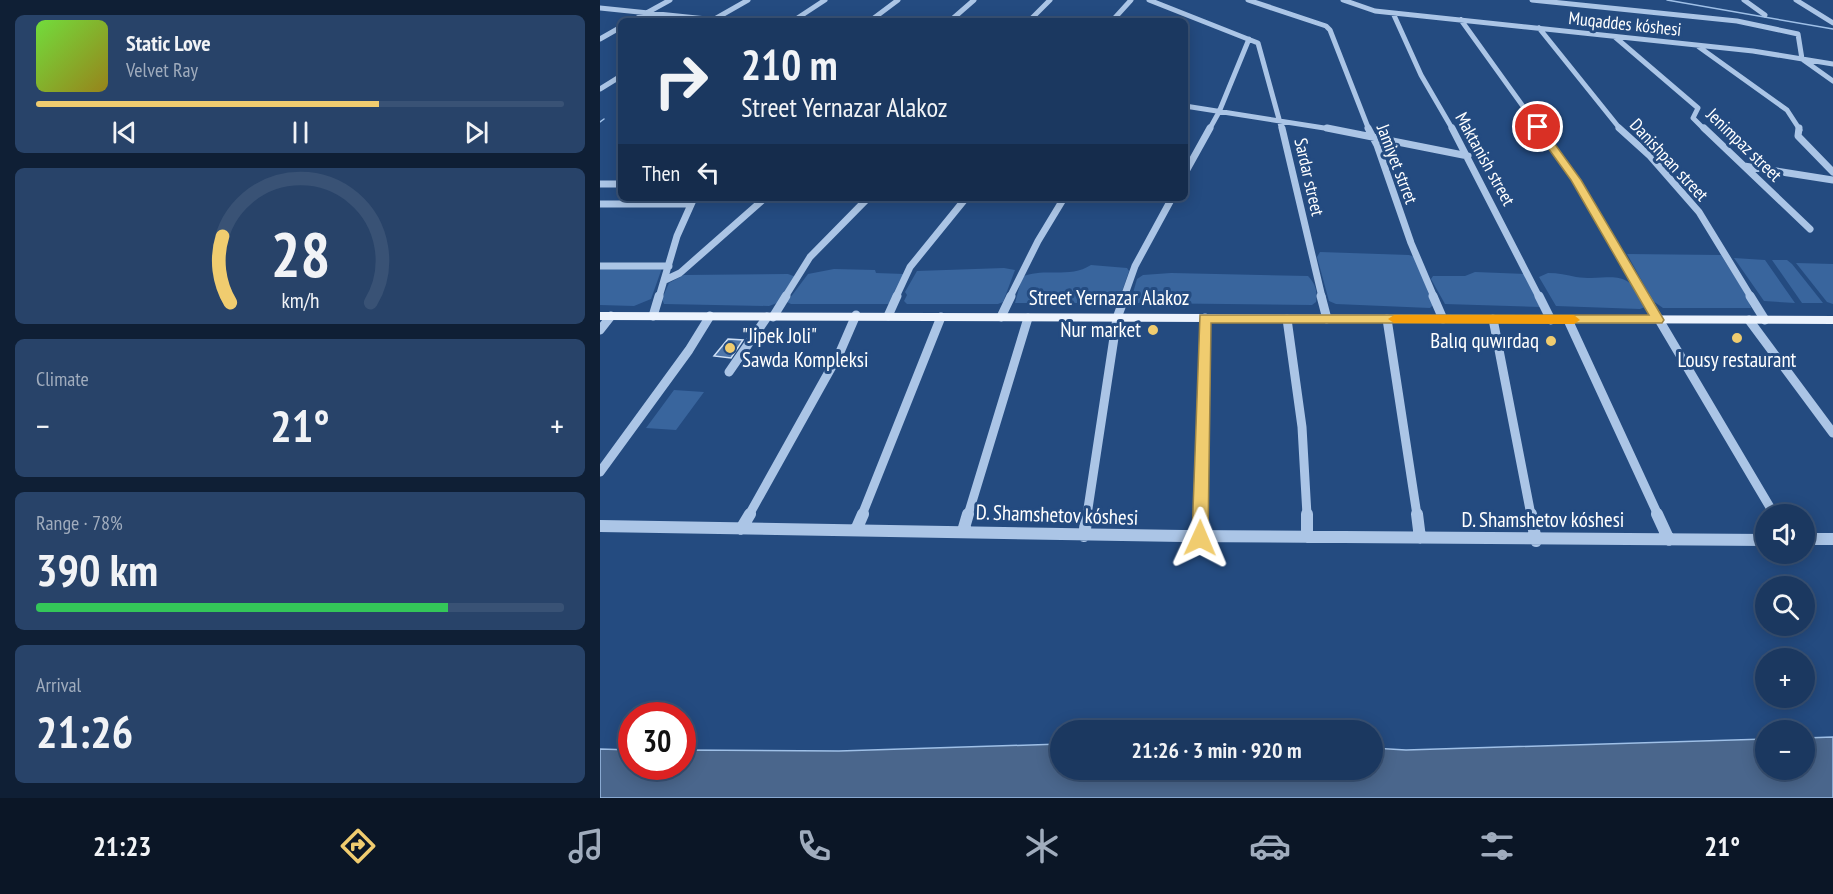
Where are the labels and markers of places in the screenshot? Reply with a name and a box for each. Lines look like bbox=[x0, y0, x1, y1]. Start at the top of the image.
pin bbox=[1512, 101, 1563, 152]
place label: Nur market bbox=[1060, 316, 1141, 343]
place label: "Jipek Joli" Sawda Kompleksi bbox=[742, 322, 869, 373]
marker: Nur market bbox=[1146, 323, 1160, 337]
place label: Balıq quwırdaq bbox=[1430, 327, 1539, 354]
marker: Lousy restaurant bbox=[1730, 331, 1744, 345]
marker: Balıq quwırdaq bbox=[1544, 334, 1558, 348]
marker: "Jipek Joli" Sawda Kompleksi bbox=[723, 341, 737, 355]
place label: Lousy restaurant bbox=[1678, 346, 1797, 373]

